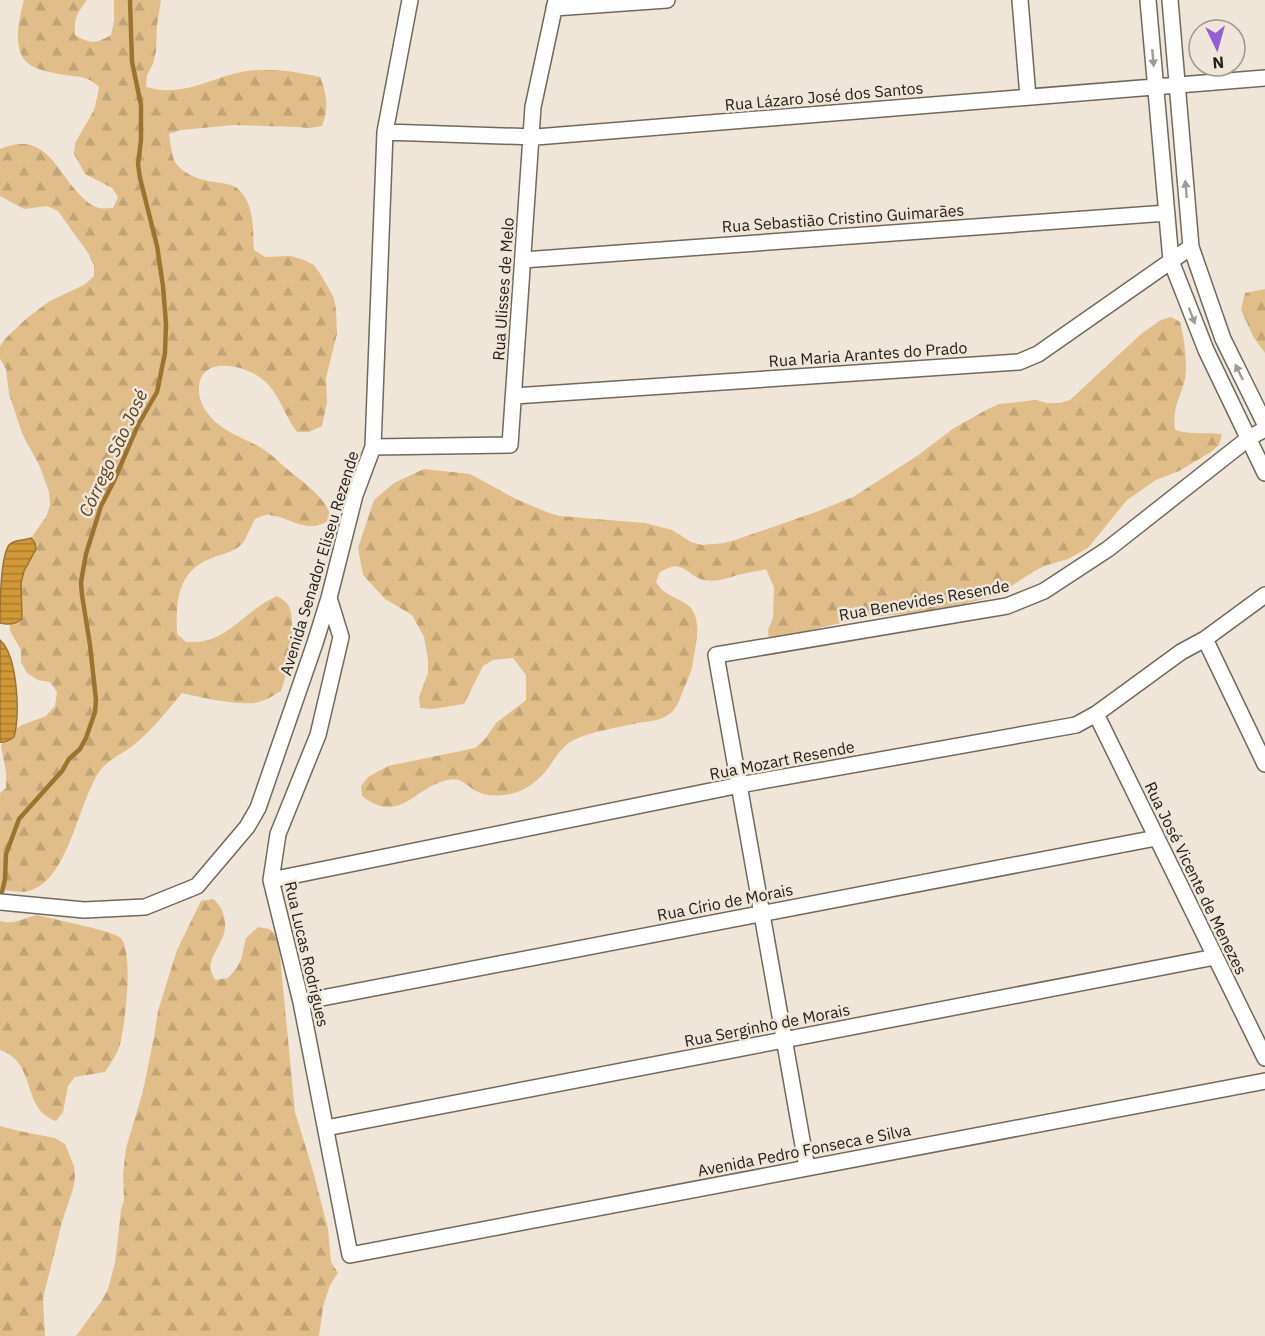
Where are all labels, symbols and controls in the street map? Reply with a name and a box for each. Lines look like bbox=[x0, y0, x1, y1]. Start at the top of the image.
north arrow bbox=[1187, 18, 1247, 78]
one-way arrow bbox=[1148, 49, 1158, 68]
text: N bbox=[1212, 52, 1225, 73]
street label: Rua Lázaro José dos Santos bbox=[724, 77, 924, 115]
one-way arrow bbox=[1181, 179, 1191, 198]
street label: Rua Sebastião Cristino Guimarães bbox=[721, 200, 965, 236]
street label: Rua Ulisses de Melo bbox=[488, 217, 518, 361]
one-way arrow bbox=[1188, 307, 1197, 325]
street label: Rua Maria Arantes do Prado bbox=[768, 337, 968, 371]
one-way arrow bbox=[1234, 363, 1244, 380]
water label: Córrego São José bbox=[73, 386, 153, 520]
street label: Avenida Senador Eliseu Rezende bbox=[275, 448, 363, 678]
street label: Rua Benevides Resende bbox=[837, 575, 1011, 625]
street label: Rua Mozart Resende bbox=[708, 736, 856, 784]
street label: Rua José Vicente de Menezes bbox=[1141, 778, 1251, 978]
street label: Rua Lucas Rodrigues bbox=[281, 879, 333, 1029]
street label: Rua Círio de Morais bbox=[655, 879, 795, 925]
street label: Rua Serginho de Morais bbox=[682, 999, 852, 1051]
street label: Avenida Pedro Fonseca e Silva bbox=[696, 1119, 913, 1181]

